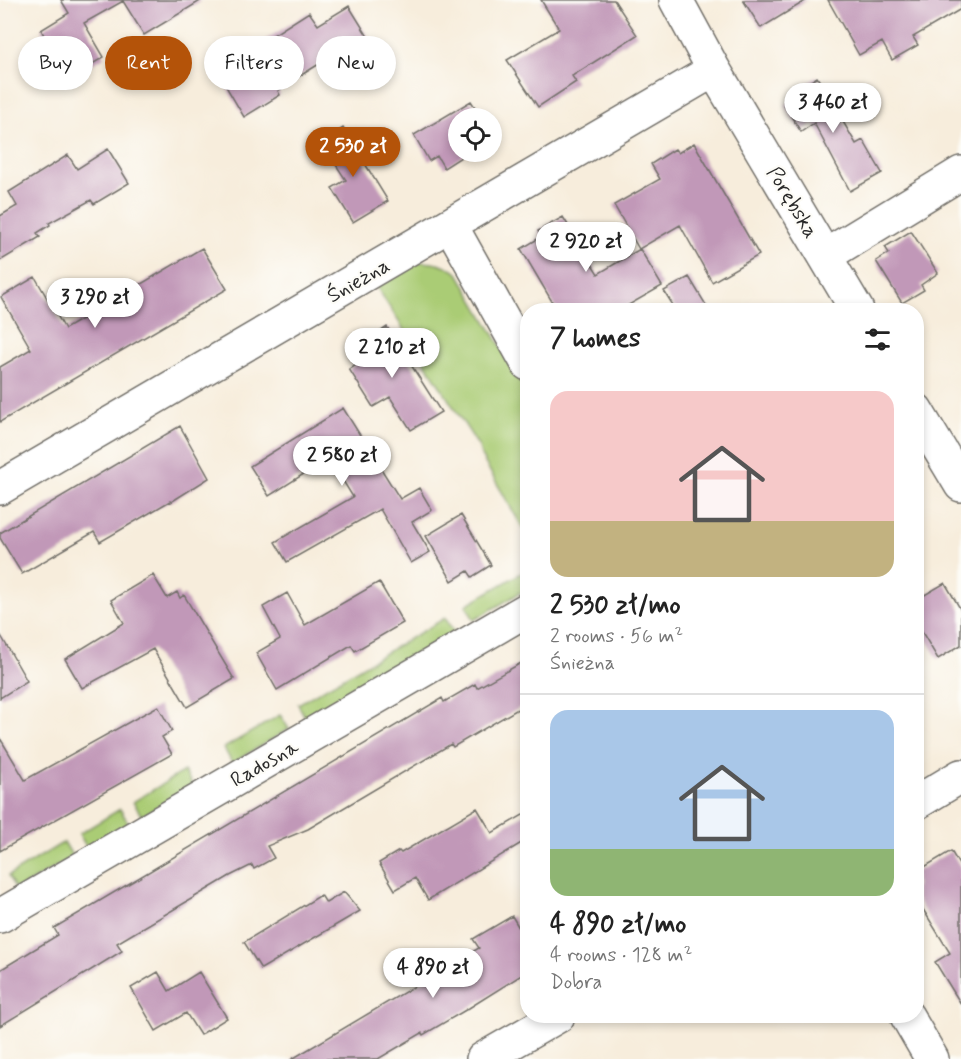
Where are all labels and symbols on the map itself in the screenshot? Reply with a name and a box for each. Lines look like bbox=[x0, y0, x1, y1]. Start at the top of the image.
pin: 3 460 zł bbox=[771, 83, 895, 134]
pin: 2 530 zł bbox=[291, 127, 415, 178]
street label: Porębska bbox=[760, 161, 825, 244]
pin: 2 920 zł bbox=[524, 222, 648, 273]
street label: Śnieżna bbox=[322, 252, 395, 310]
pin: 3 290 zł bbox=[33, 278, 157, 329]
pin: 2 210 zł bbox=[330, 328, 454, 379]
pin: 2 580 zł bbox=[280, 436, 404, 487]
street label: Radosna bbox=[225, 733, 304, 794]
pin: 4 890 zł bbox=[371, 948, 495, 999]

